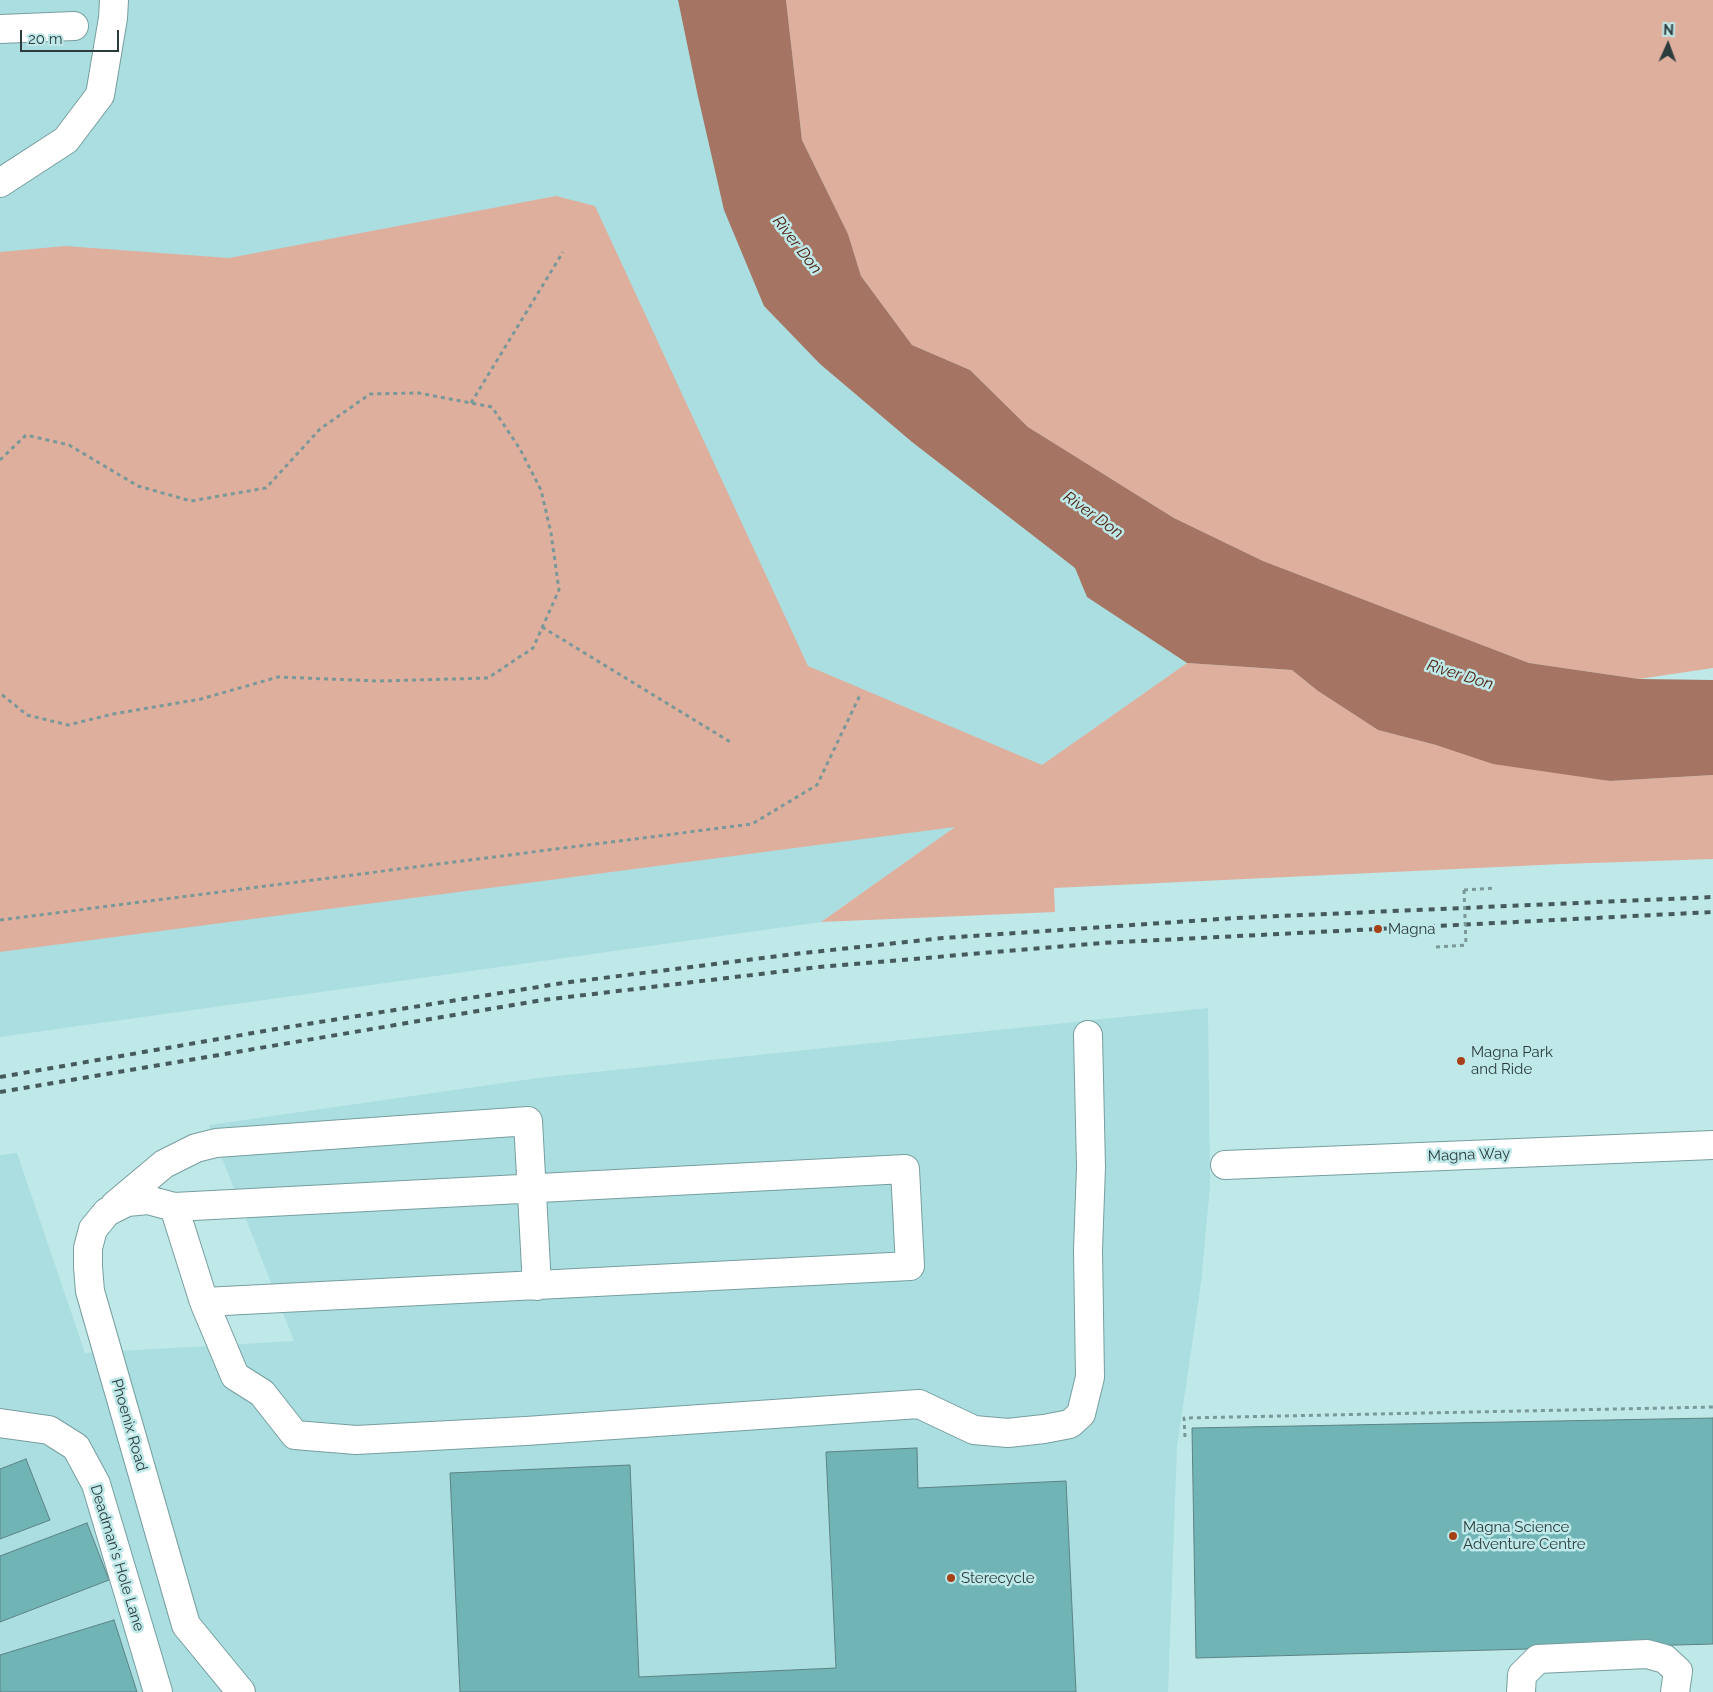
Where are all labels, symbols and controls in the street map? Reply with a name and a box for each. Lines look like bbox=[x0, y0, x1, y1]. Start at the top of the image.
scale bar bbox=[22, 20, 121, 52]
north arrow bbox=[1643, 20, 1693, 70]
text: N bbox=[1663, 22, 1674, 38]
text: 20 m bbox=[28, 30, 63, 48]
water label: River Don bbox=[768, 212, 826, 278]
water label: River Don bbox=[1060, 488, 1126, 542]
water label: River Don bbox=[1425, 656, 1495, 694]
place label: Magna bbox=[1388, 920, 1435, 938]
marker: Magna bbox=[1372, 923, 1384, 935]
place label: Magna Park and Ride bbox=[1471, 1043, 1553, 1078]
marker: Magna Park and Ride bbox=[1455, 1055, 1467, 1067]
street label: Magna Way bbox=[1428, 1145, 1510, 1165]
street label: Phoenix Road bbox=[107, 1377, 151, 1473]
street label: Deadman's Hole Lane bbox=[86, 1482, 148, 1634]
place label: Magna Science Adventure Centre bbox=[1463, 1518, 1586, 1553]
marker: Magna Science Adventure Centre bbox=[1447, 1530, 1459, 1542]
place label: Sterecycle bbox=[961, 1569, 1035, 1587]
marker: Sterecycle bbox=[945, 1572, 957, 1584]

